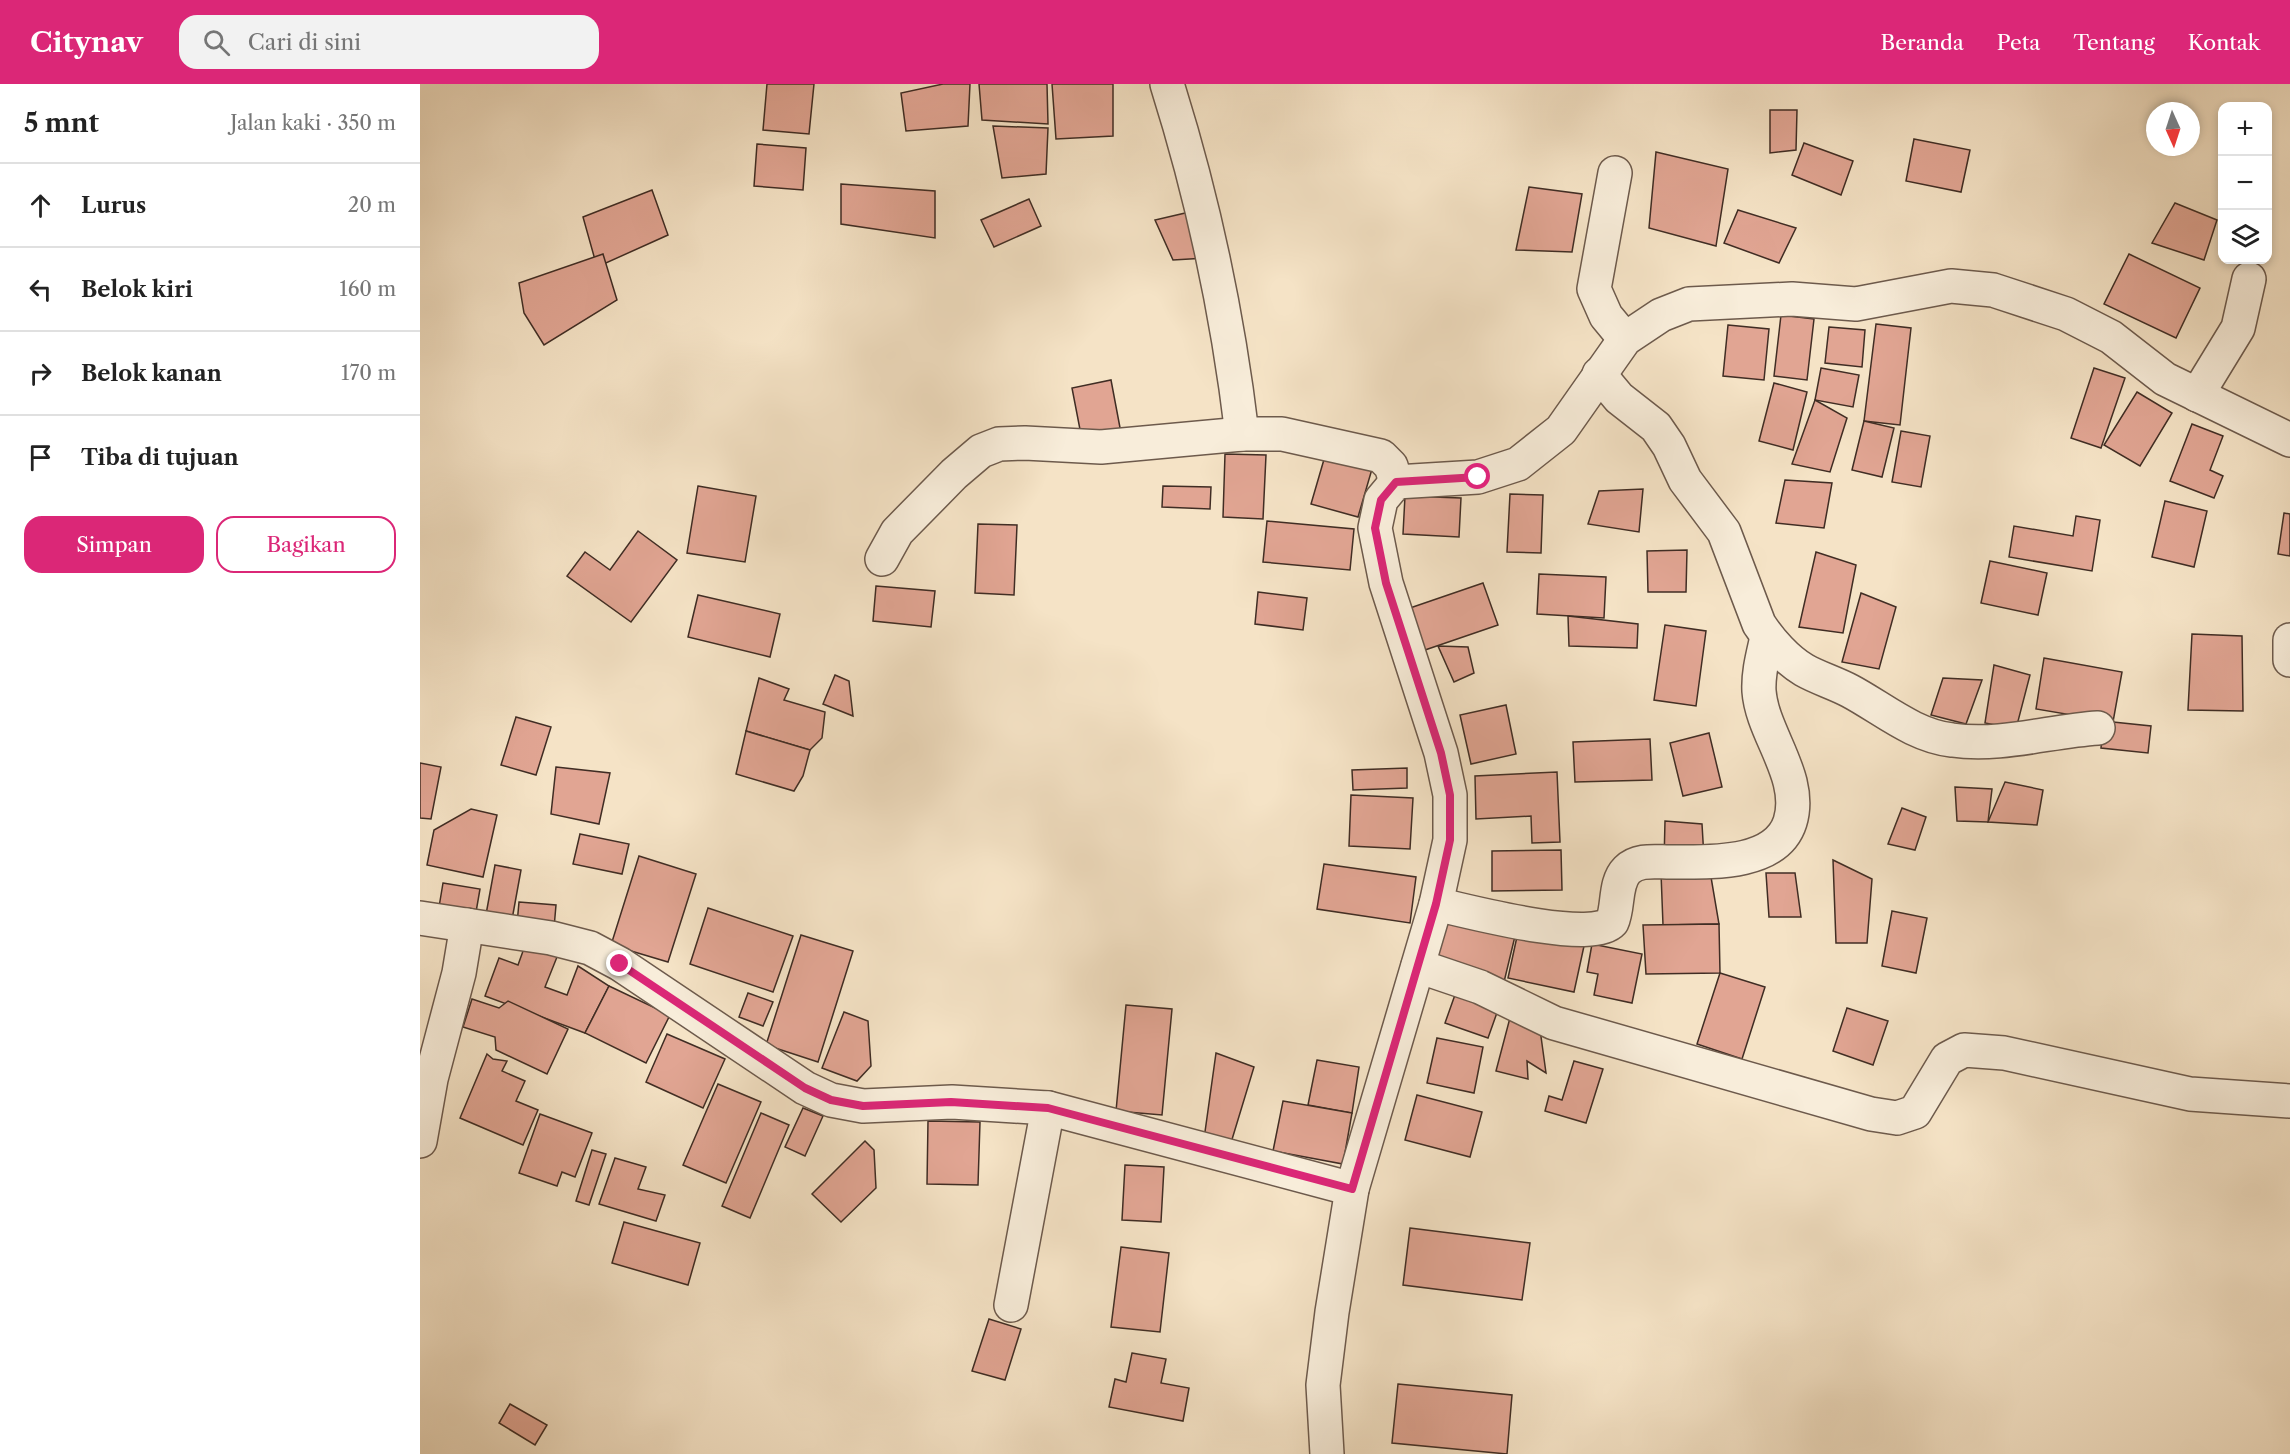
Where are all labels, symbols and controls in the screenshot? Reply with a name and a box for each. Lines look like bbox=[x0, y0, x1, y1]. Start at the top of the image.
search box bbox=[179, 15, 599, 69]
text: Citynav bbox=[30, 25, 143, 59]
icon: search bbox=[200, 26, 233, 59]
text: Cari di sini bbox=[248, 29, 361, 56]
text: Beranda bbox=[1881, 30, 1964, 55]
text: Peta bbox=[1997, 30, 2040, 55]
text: Tentang bbox=[2073, 30, 2155, 55]
text: Kontak bbox=[2188, 30, 2260, 55]
north arrow bbox=[2146, 102, 2200, 156]
map controls bbox=[2218, 102, 2272, 264]
button: + bbox=[2218, 102, 2272, 156]
text: 5 mnt bbox=[24, 107, 99, 139]
text: Jalan kaki · 350 m bbox=[230, 111, 396, 135]
button: − bbox=[2218, 156, 2272, 210]
icon: ahead bbox=[24, 189, 57, 222]
text: Lurus bbox=[81, 192, 146, 219]
text: 20 m bbox=[348, 193, 396, 217]
button: layers bbox=[2218, 210, 2272, 264]
icon: left bbox=[24, 273, 57, 306]
text: Belok kiri bbox=[81, 276, 193, 303]
text: 160 m bbox=[339, 277, 396, 301]
icon: right bbox=[24, 357, 57, 390]
text: Belok kanan bbox=[81, 360, 222, 387]
text: 170 m bbox=[341, 361, 396, 385]
icon: arrive bbox=[24, 441, 57, 474]
text: Tiba di tujuan bbox=[81, 444, 239, 471]
route start bbox=[1464, 463, 1490, 489]
button: Simpan bbox=[24, 516, 204, 573]
button: Bagikan bbox=[216, 516, 396, 573]
route end bbox=[606, 950, 632, 976]

